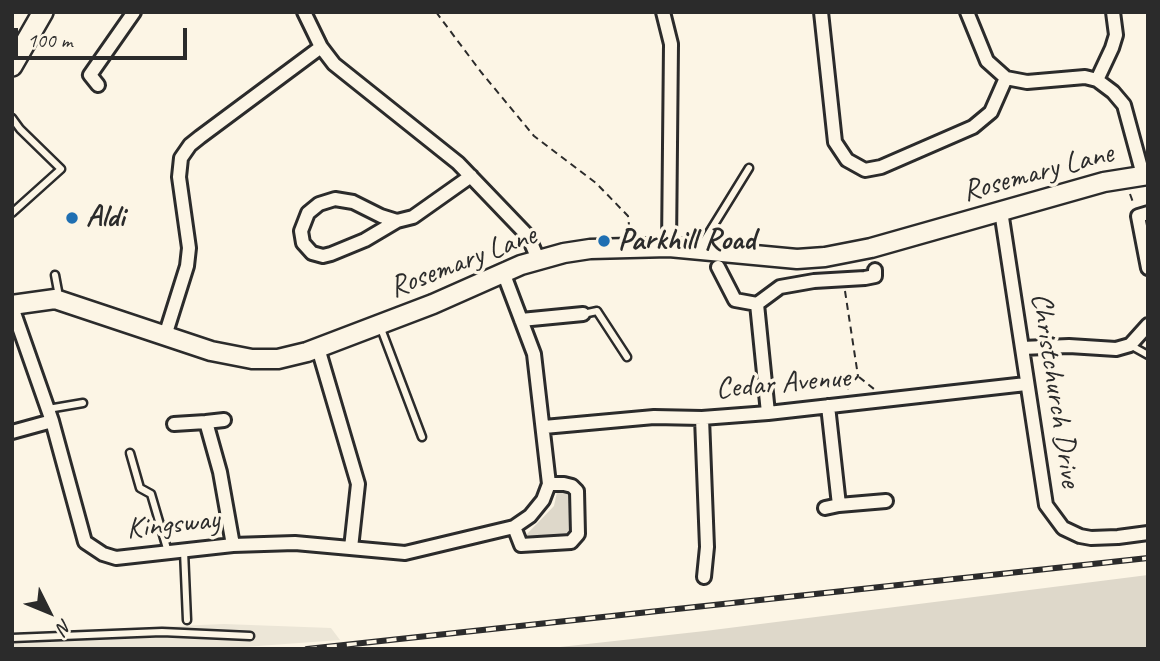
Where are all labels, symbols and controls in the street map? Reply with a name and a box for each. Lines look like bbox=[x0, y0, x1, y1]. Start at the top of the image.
scale bar bbox=[18, 14, 191, 58]
text: 100 m bbox=[27, 27, 72, 53]
street label: Rosemary Lane bbox=[959, 136, 1117, 210]
place label: Aldi bbox=[86, 200, 125, 236]
marker: Aldi bbox=[64, 210, 80, 226]
street label: Rosemary Lane bbox=[384, 218, 542, 306]
place label: Parkhill Road bbox=[618, 223, 755, 259]
marker: Parkhill Road bbox=[596, 233, 612, 249]
street label: Christchurch Drive bbox=[1022, 290, 1088, 490]
street label: Cedar Avenue bbox=[714, 360, 852, 408]
street label: Kingsway bbox=[125, 502, 221, 548]
north arrow bbox=[14, 577, 84, 647]
text: N bbox=[52, 614, 77, 639]

